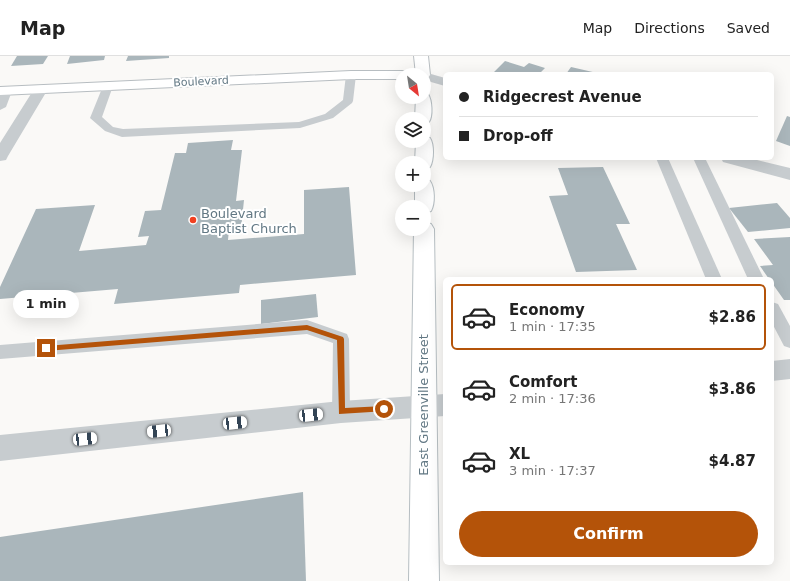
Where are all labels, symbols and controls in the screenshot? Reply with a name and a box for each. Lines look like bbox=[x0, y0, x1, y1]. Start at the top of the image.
text: Map bbox=[20, 17, 65, 39]
text: Map bbox=[583, 20, 612, 36]
text: Directions bbox=[634, 20, 705, 36]
text: Saved bbox=[727, 20, 770, 36]
north arrow bbox=[395, 68, 431, 104]
map controls bbox=[395, 68, 431, 236]
street label: Boulevard bbox=[173, 74, 229, 89]
text: Ridgecrest Avenue bbox=[483, 88, 642, 106]
button: layers bbox=[395, 112, 431, 148]
text: Drop-off bbox=[483, 127, 553, 145]
button: + bbox=[395, 156, 431, 192]
button: − bbox=[395, 200, 431, 236]
place label: Boulevard Baptist Church bbox=[201, 206, 297, 236]
marker: Boulevard Baptist Church bbox=[188, 215, 198, 225]
callout: 1 min bbox=[13, 290, 79, 318]
text: 1 min bbox=[26, 296, 66, 311]
icon: car bbox=[461, 299, 497, 335]
text: Economy bbox=[509, 301, 585, 319]
text: $2.86 bbox=[709, 308, 756, 326]
text: 1 min · 17:35 bbox=[509, 319, 596, 334]
street label: East Greenville Street bbox=[416, 334, 431, 476]
route end bbox=[37, 339, 55, 357]
icon: car bbox=[461, 371, 497, 407]
text: Comfort bbox=[509, 373, 577, 391]
text: $3.86 bbox=[709, 380, 756, 398]
text: 2 min · 17:36 bbox=[509, 391, 596, 406]
route start bbox=[375, 400, 393, 418]
car bbox=[298, 408, 324, 422]
car bbox=[222, 416, 248, 430]
car bbox=[146, 424, 172, 438]
car bbox=[72, 432, 98, 446]
icon: car bbox=[461, 443, 497, 479]
text: XL bbox=[509, 445, 530, 463]
text: $4.87 bbox=[709, 452, 756, 470]
text: 3 min · 17:37 bbox=[509, 463, 596, 478]
button: Confirm bbox=[459, 511, 758, 557]

